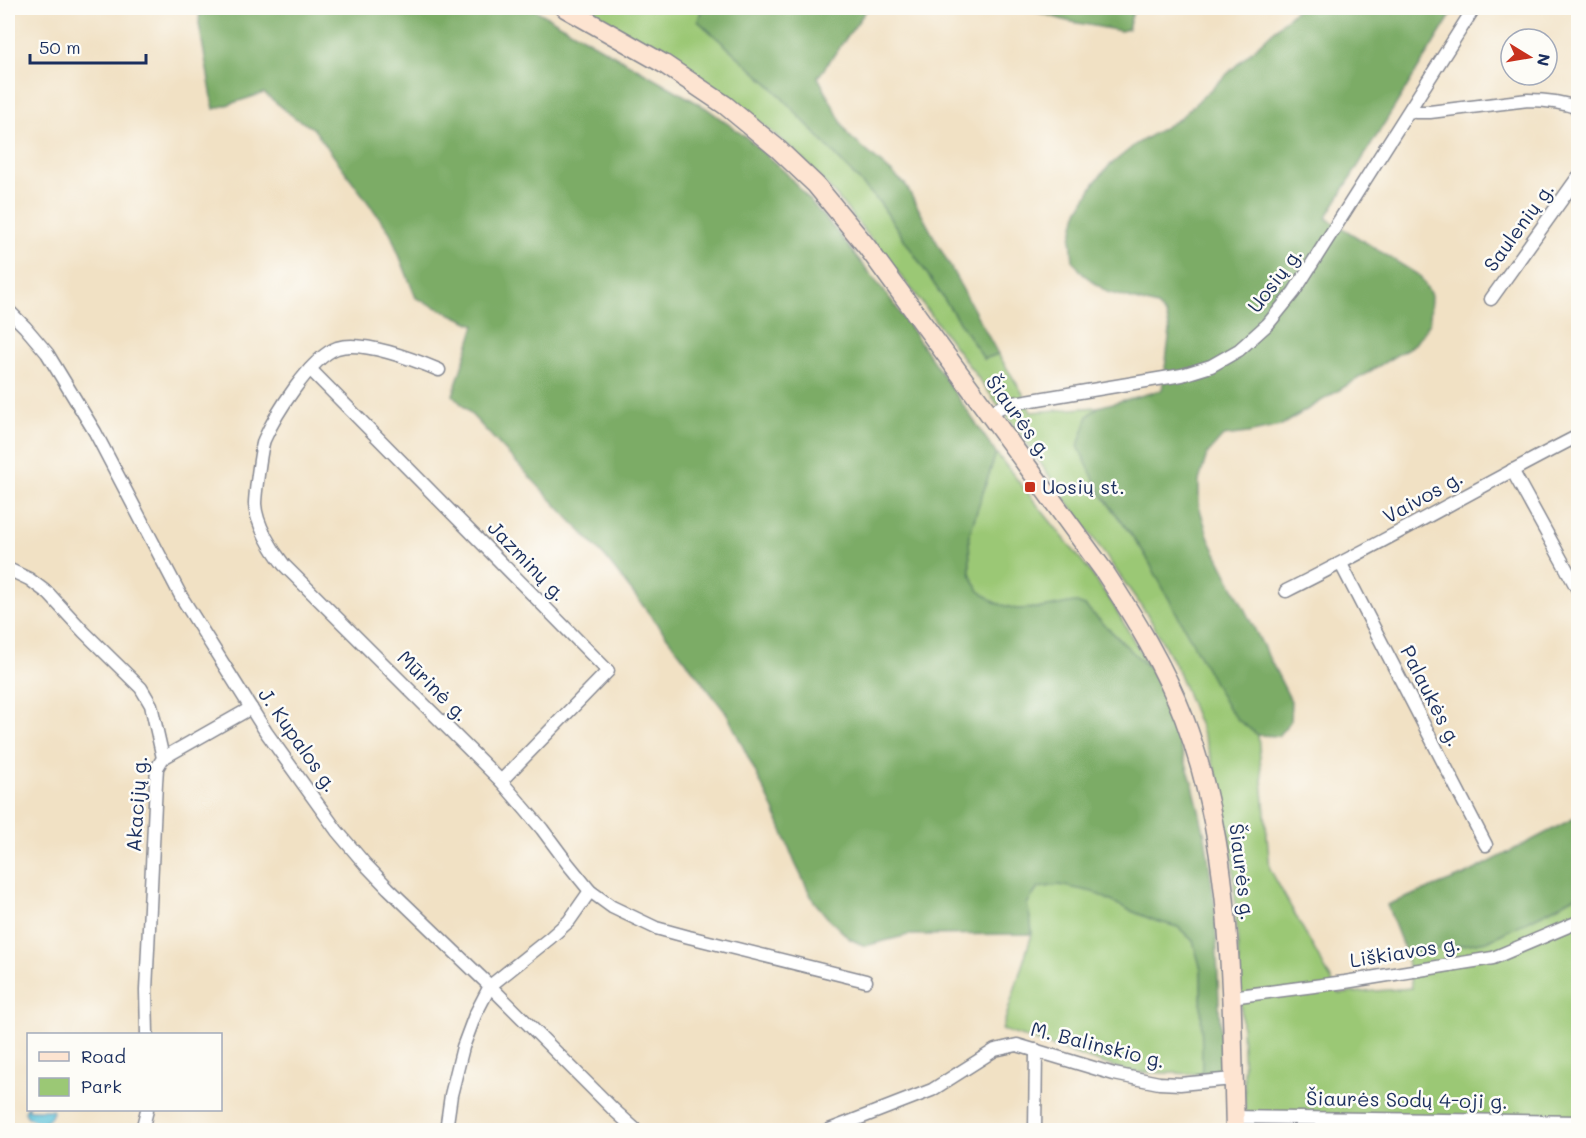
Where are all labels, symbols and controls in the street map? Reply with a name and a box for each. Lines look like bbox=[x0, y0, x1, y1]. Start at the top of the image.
scale bar bbox=[30, 27, 146, 65]
north arrow bbox=[1499, 27, 1559, 87]
text: 50 m bbox=[39, 35, 81, 59]
text: N bbox=[1533, 52, 1556, 68]
street label: Saulenių g. bbox=[1477, 177, 1559, 276]
street label: Uosių g. bbox=[1241, 241, 1307, 318]
street label: Šiaurės g. bbox=[981, 369, 1059, 463]
street label: Vaivos g. bbox=[1378, 464, 1467, 529]
place label: Uosių st. bbox=[1042, 473, 1125, 499]
marker: Uosių st. bbox=[1023, 480, 1037, 494]
street label: Jazminų g. bbox=[483, 514, 573, 606]
street label: Palaukės g. bbox=[1395, 641, 1468, 751]
street label: Mūrinė g. bbox=[393, 644, 475, 726]
street label: J. Kupalos g. bbox=[253, 682, 344, 797]
street label: Akacijų g. bbox=[120, 755, 152, 853]
street label: Šiaurės g. bbox=[1224, 822, 1262, 922]
street label: Liškiavos g. bbox=[1348, 929, 1462, 973]
street label: M. Balinskio g. bbox=[1028, 1015, 1168, 1073]
legend bbox=[27, 1033, 222, 1111]
text: Road bbox=[81, 1044, 126, 1068]
text: Park bbox=[81, 1074, 122, 1098]
street label: Šiaurės Sodų 4-oji g. bbox=[1306, 1084, 1508, 1114]

